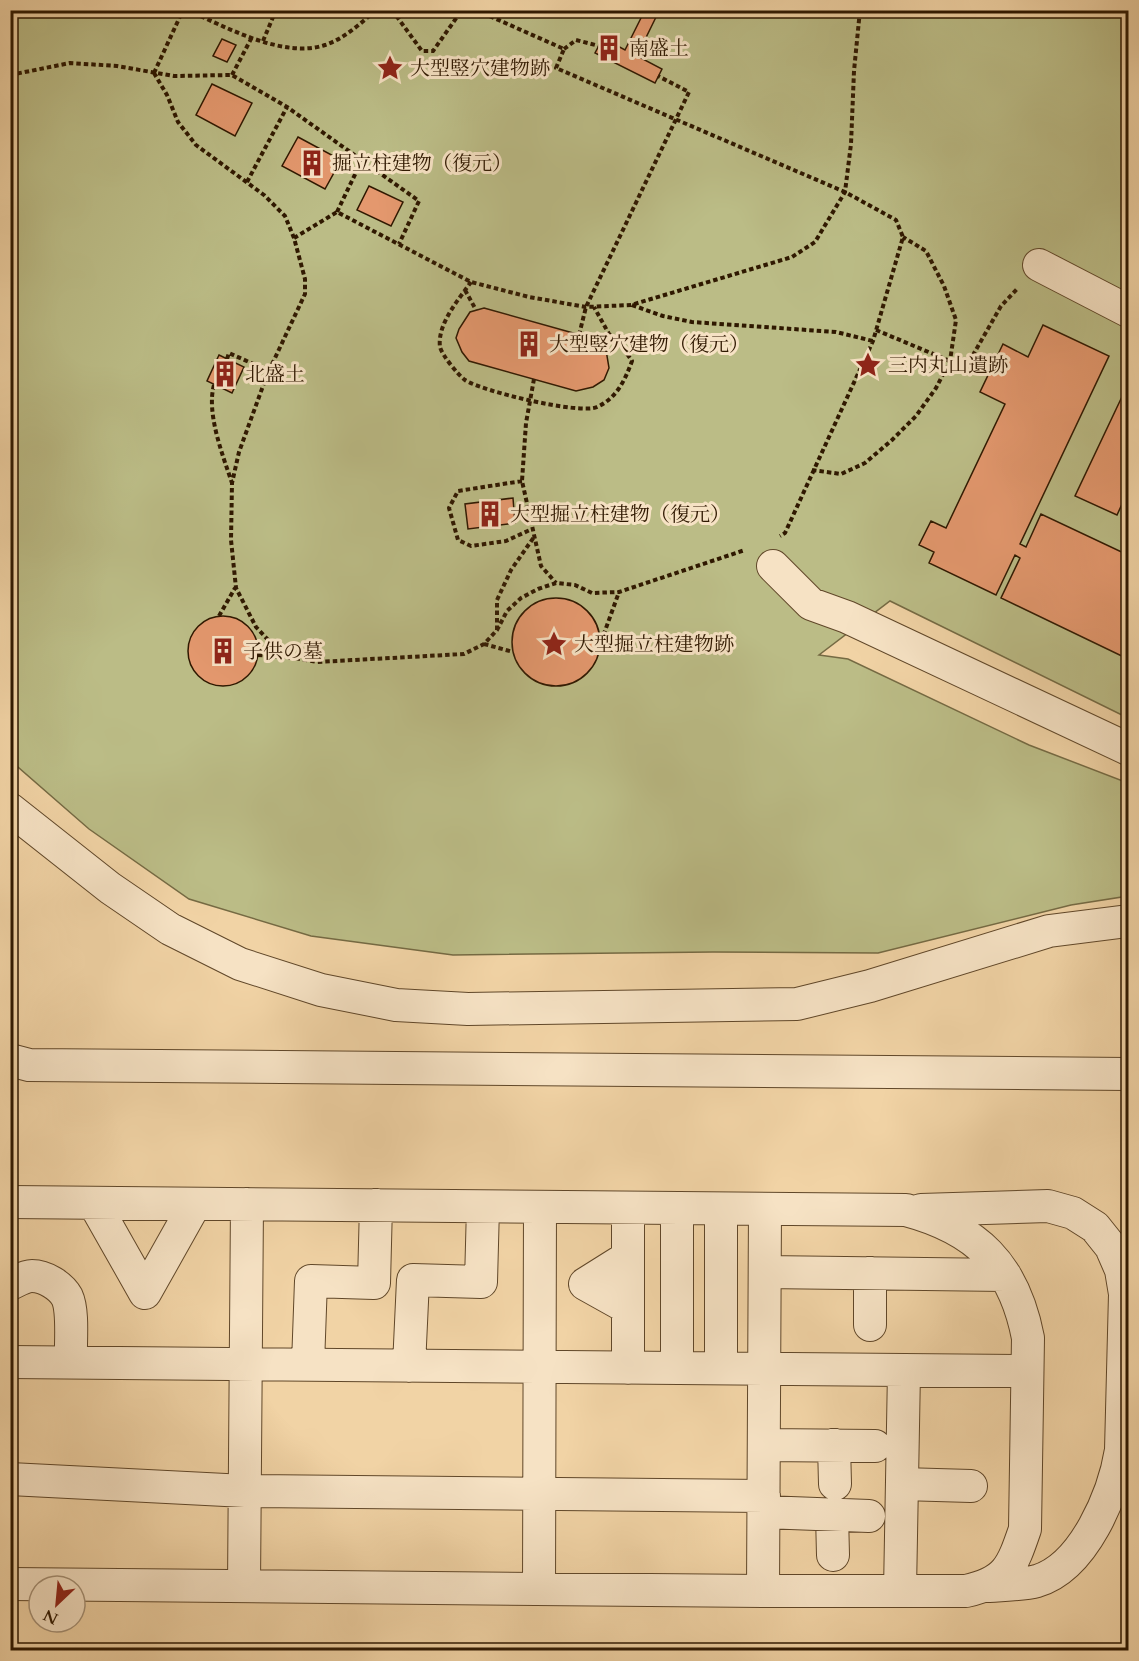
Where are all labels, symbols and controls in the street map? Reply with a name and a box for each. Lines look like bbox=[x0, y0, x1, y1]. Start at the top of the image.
building icon: 南盛土 bbox=[594, 33, 624, 63]
place label: 南盛土 bbox=[629, 35, 689, 62]
place icon: 大型竪穴建物跡 bbox=[375, 53, 405, 83]
place label: 大型竪穴建物跡 bbox=[410, 55, 550, 82]
building icon: 掘立柱建物（復元） bbox=[297, 148, 327, 178]
place label: 掘立柱建物（復元） bbox=[332, 150, 512, 177]
building icon: 大型竪穴建物（復元） bbox=[514, 329, 544, 359]
place label: 大型竪穴建物（復元） bbox=[549, 331, 749, 358]
place icon: 三内丸山遺跡 bbox=[853, 350, 883, 380]
place label: 三内丸山遺跡 bbox=[888, 352, 1008, 379]
building icon: 北盛土 bbox=[210, 359, 240, 389]
place label: 北盛土 bbox=[245, 361, 305, 388]
building icon: 大型掘立柱建物（復元） bbox=[475, 499, 505, 529]
place label: 大型掘立柱建物（復元） bbox=[510, 501, 730, 528]
place icon: 大型掘立柱建物跡 bbox=[539, 629, 569, 659]
place label: 大型掘立柱建物跡 bbox=[574, 631, 734, 658]
building icon: 子供の墓 bbox=[208, 636, 238, 666]
place label: 子供の墓 bbox=[243, 638, 323, 665]
north arrow bbox=[27, 1574, 87, 1634]
text: N bbox=[40, 1604, 62, 1630]

